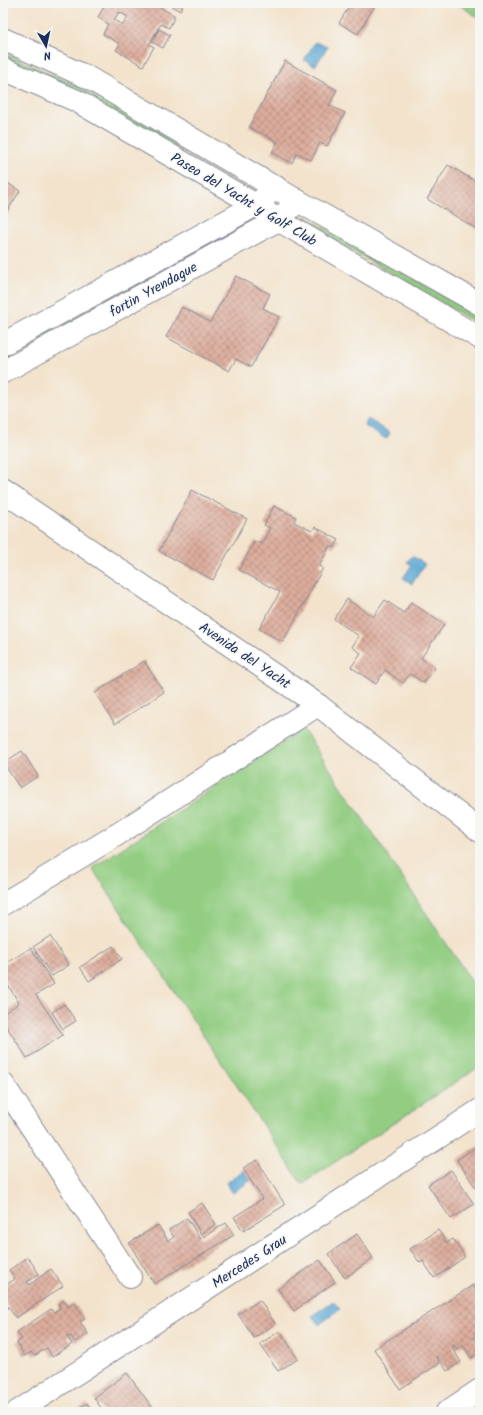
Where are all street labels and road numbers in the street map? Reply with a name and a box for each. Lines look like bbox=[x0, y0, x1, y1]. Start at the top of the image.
street label: Paseo del Yacht y Golf Club bbox=[166, 147, 321, 253]
street label: fortin Yrendague bbox=[105, 256, 202, 323]
street label: Avenida del Yacht bbox=[194, 617, 295, 695]
street label: Mercedes Grau bbox=[208, 1229, 292, 1294]

